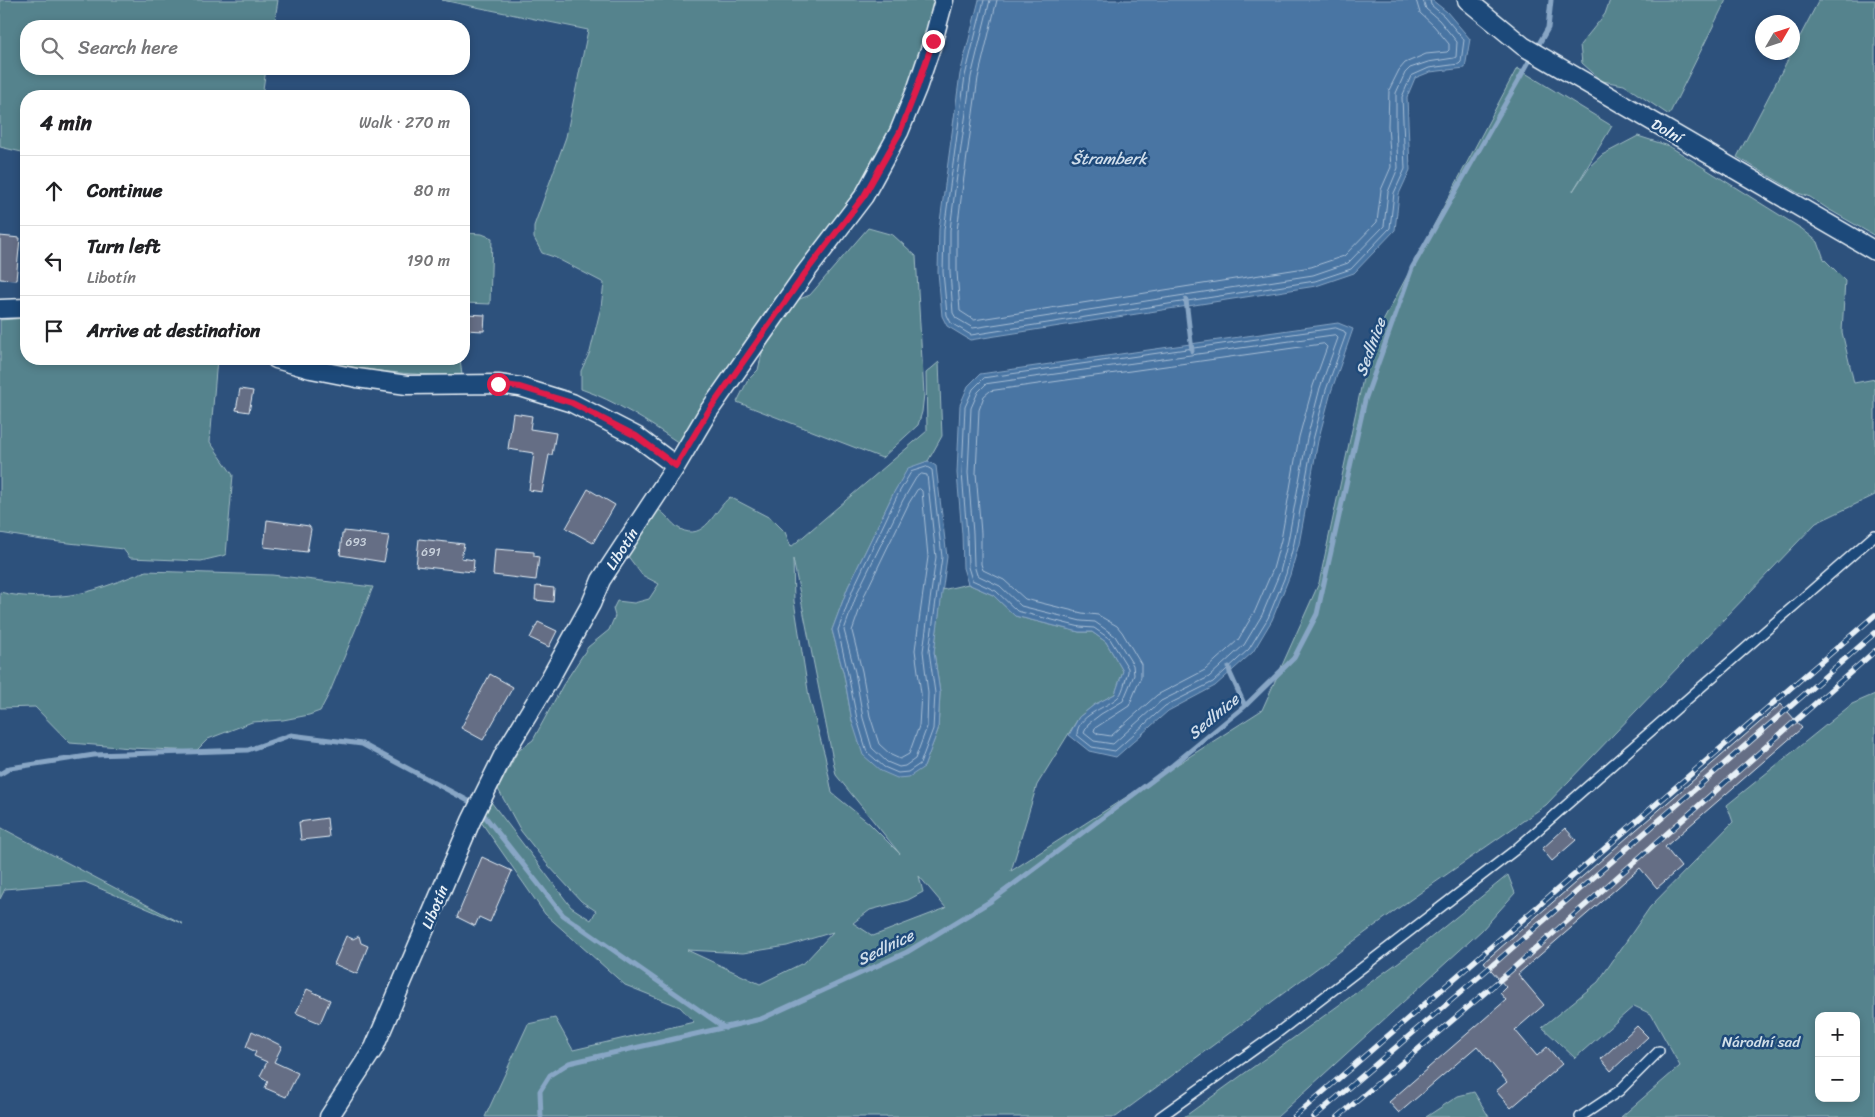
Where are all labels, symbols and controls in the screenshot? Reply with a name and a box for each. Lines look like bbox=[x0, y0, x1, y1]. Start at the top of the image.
north arrow bbox=[1755, 15, 1800, 60]
search box bbox=[20, 20, 470, 75]
route end bbox=[922, 30, 945, 53]
text: Search here bbox=[78, 31, 178, 64]
icon: search bbox=[38, 34, 66, 62]
text: 4 min bbox=[40, 104, 92, 142]
text: Walk · 270 m bbox=[359, 108, 450, 137]
street label: Dolní bbox=[1646, 111, 1689, 151]
water label: Štramberk bbox=[1071, 144, 1148, 173]
text: Continue bbox=[87, 174, 163, 207]
text: 80 m bbox=[414, 176, 450, 205]
icon: ahead bbox=[40, 177, 68, 205]
text: Turn left bbox=[87, 230, 160, 263]
text: 190 m bbox=[407, 246, 450, 275]
icon: left bbox=[40, 247, 68, 275]
text: Libotín bbox=[87, 263, 136, 292]
water label: Sedlnice bbox=[1347, 312, 1395, 380]
text: Arrive at destination bbox=[87, 314, 260, 347]
icon: arrive bbox=[40, 317, 68, 345]
route start bbox=[487, 373, 510, 396]
street label: Libotín bbox=[599, 523, 645, 575]
house number: 693 bbox=[346, 531, 367, 553]
house number: 691 bbox=[421, 541, 441, 563]
water label: Sedlnice bbox=[1181, 685, 1247, 747]
street label: Libotín bbox=[414, 881, 456, 933]
water label: Sedlnice bbox=[852, 920, 921, 974]
map controls bbox=[1815, 1012, 1860, 1102]
button: + bbox=[1815, 1012, 1860, 1057]
park label: Národní sad bbox=[1722, 1029, 1801, 1055]
button: − bbox=[1815, 1057, 1860, 1102]

